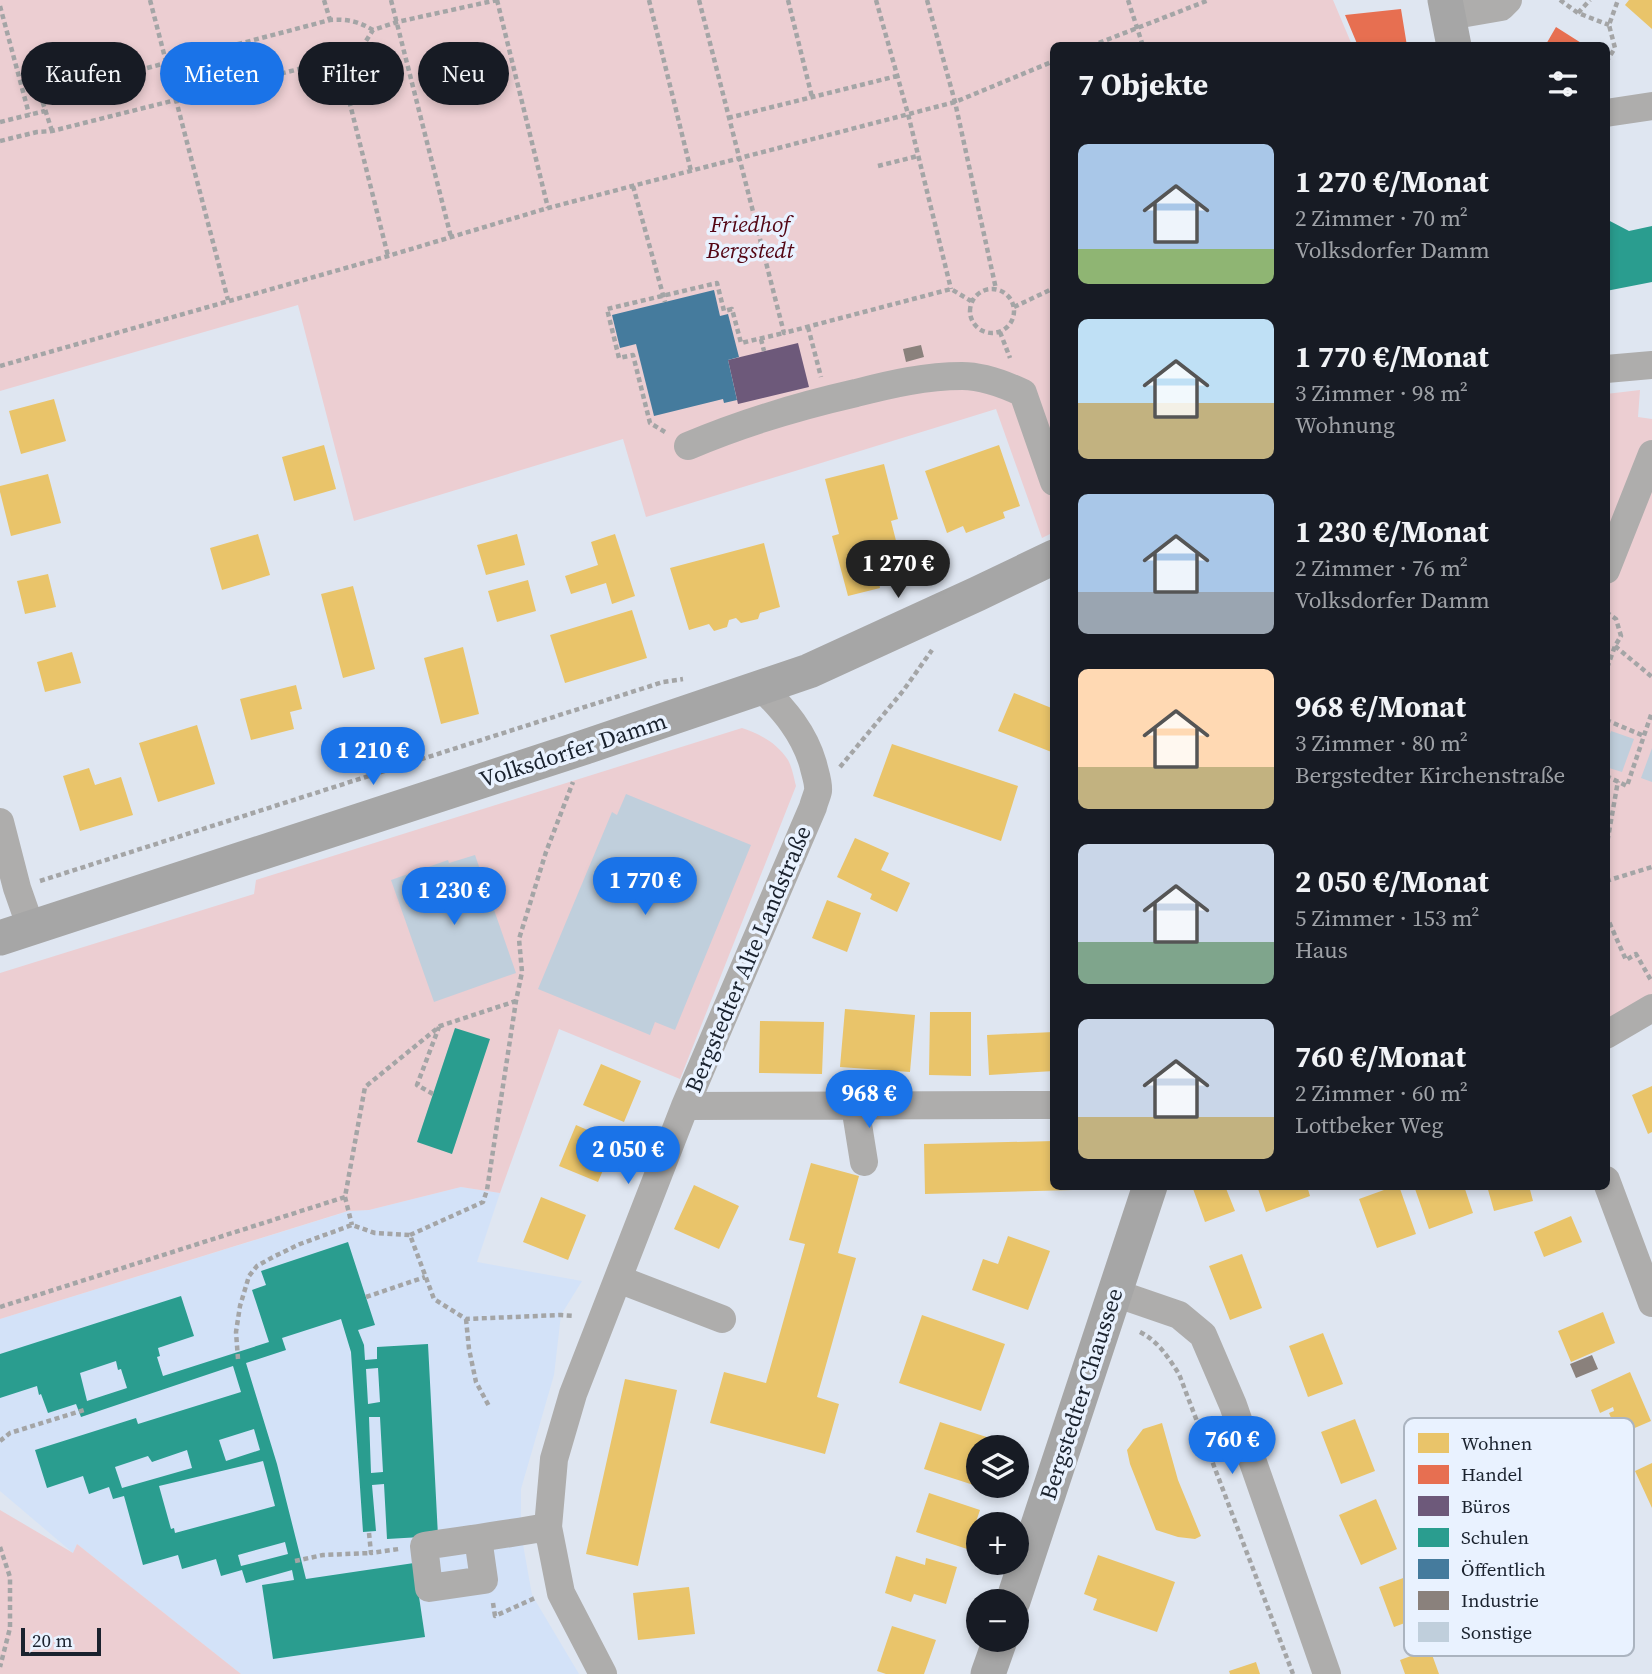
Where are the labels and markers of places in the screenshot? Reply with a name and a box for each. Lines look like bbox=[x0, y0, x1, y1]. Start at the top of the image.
pin: 1 270 € bbox=[833, 540, 963, 600]
pin: 1 210 € bbox=[308, 728, 438, 787]
pin: 1 770 € bbox=[580, 858, 710, 917]
pin: 1 230 € bbox=[389, 867, 519, 927]
pin: 968 € bbox=[820, 1070, 918, 1130]
pin: 2 050 € bbox=[563, 1126, 693, 1186]
pin: 760 € bbox=[1183, 1416, 1281, 1476]

